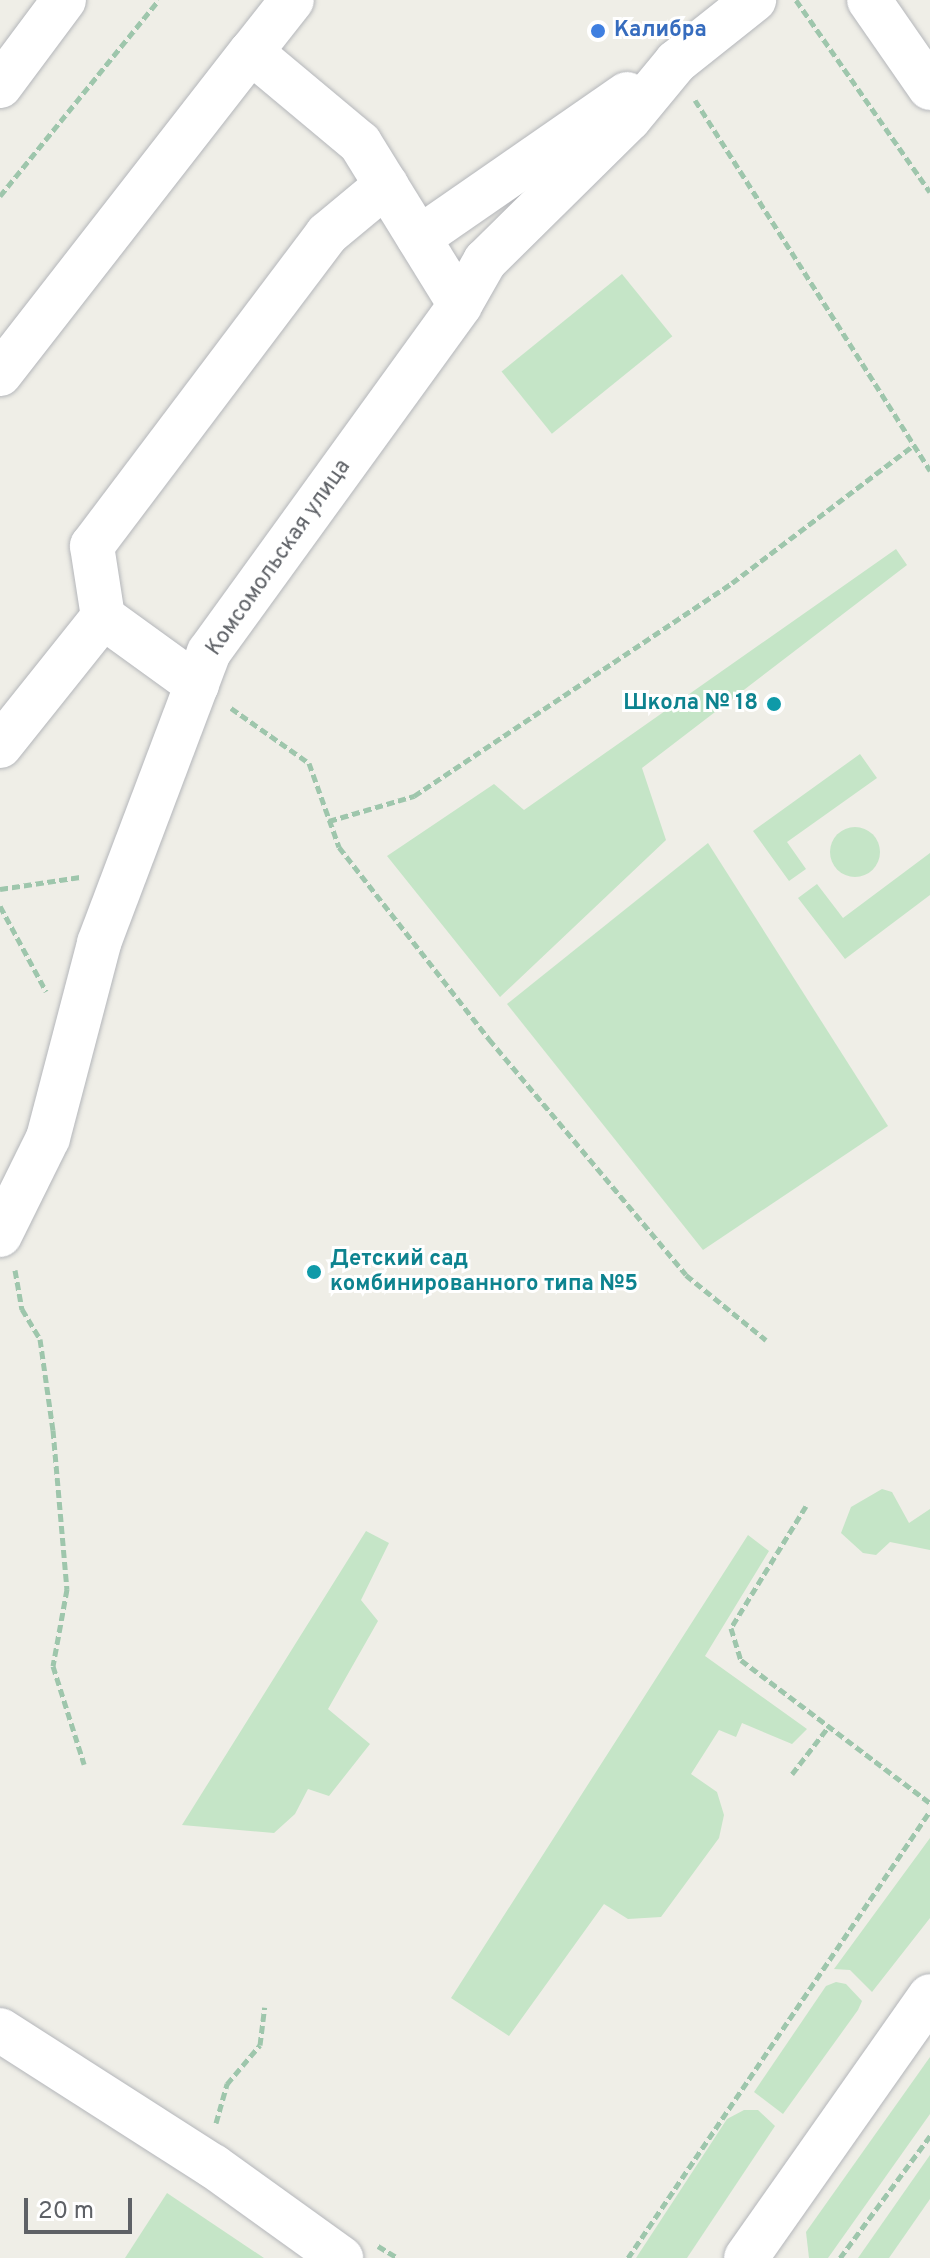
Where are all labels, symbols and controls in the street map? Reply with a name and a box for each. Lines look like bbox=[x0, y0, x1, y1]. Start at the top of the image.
place label: Калибра bbox=[614, 18, 707, 44]
marker: Калибра bbox=[589, 22, 607, 40]
street label: Комсомольская улица bbox=[201, 455, 357, 661]
place label: Школа № 18 bbox=[623, 691, 758, 717]
marker: Школа № 18 bbox=[765, 695, 783, 713]
place label: Детский сад комбинированного типа №5 bbox=[330, 1246, 638, 1298]
marker: Детский сад комбинированного типа №5 bbox=[305, 1263, 323, 1281]
scale bar bbox=[28, 2182, 136, 2232]
text: 20 m bbox=[38, 2197, 94, 2227]

